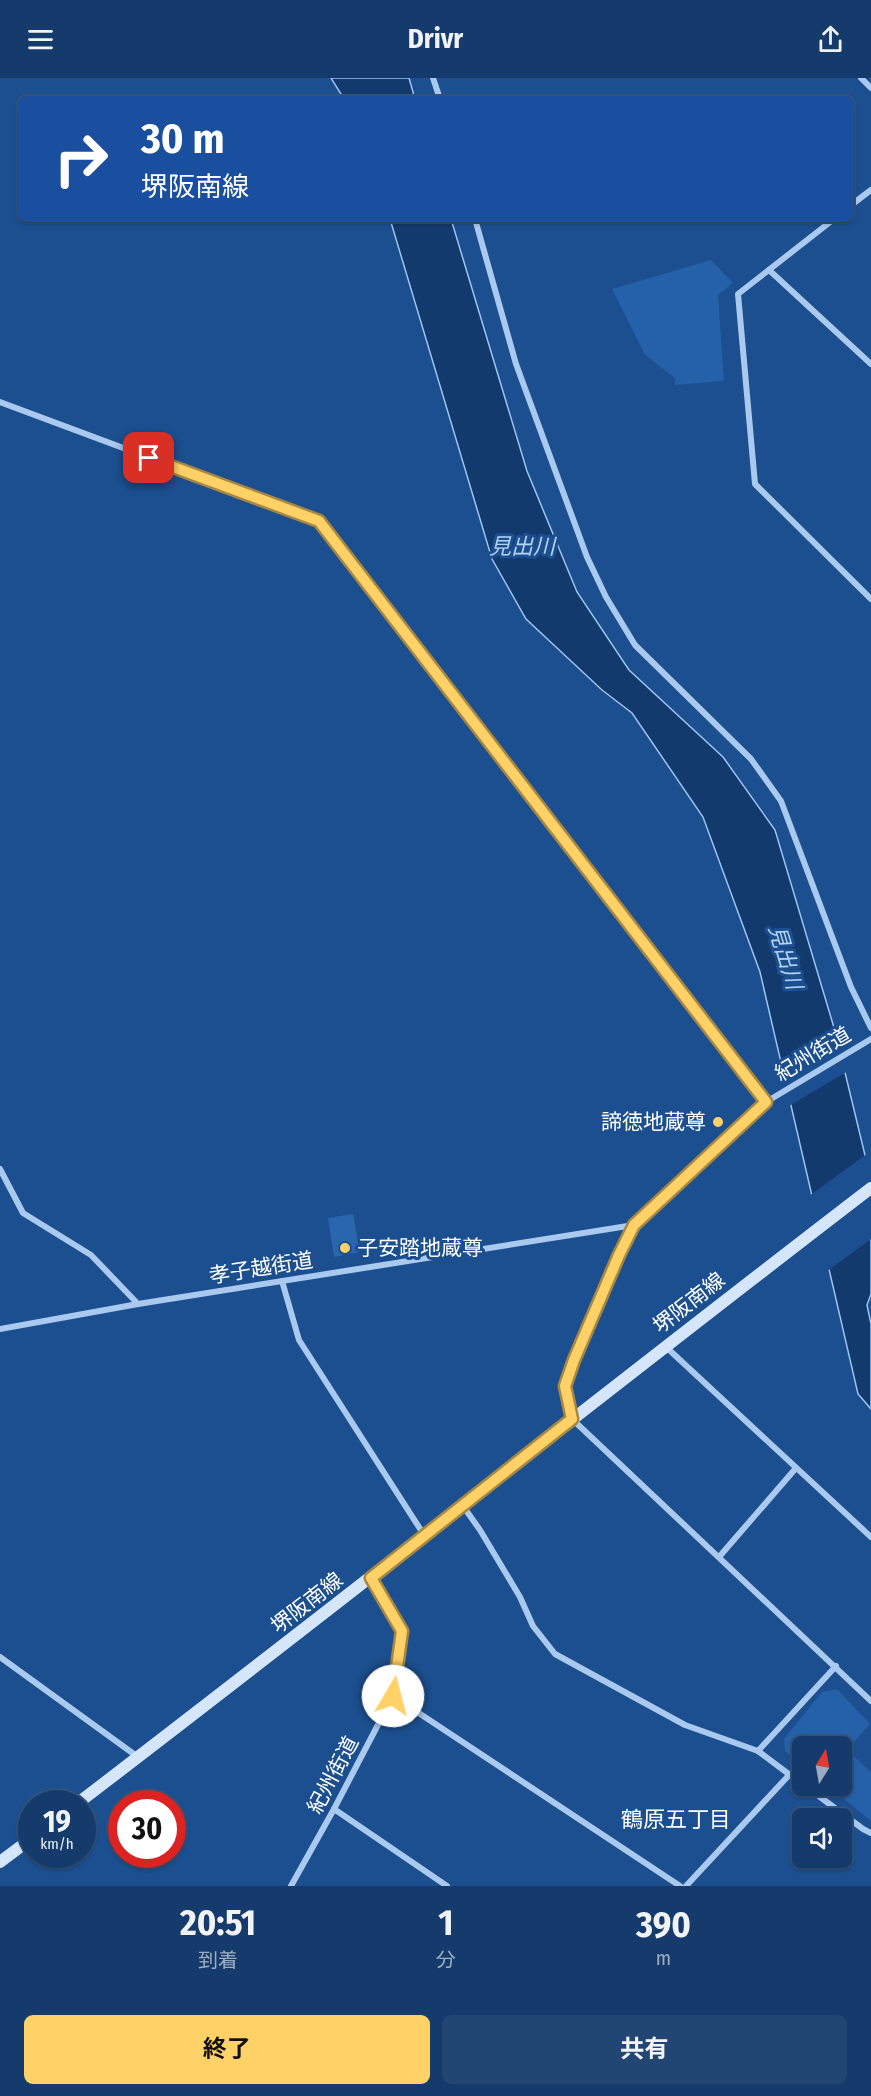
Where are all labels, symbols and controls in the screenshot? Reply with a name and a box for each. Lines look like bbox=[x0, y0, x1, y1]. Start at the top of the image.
icon: menu bbox=[24, 23, 57, 56]
text: Drivr bbox=[408, 23, 463, 55]
icon: share bbox=[814, 23, 847, 56]
text: 30 m bbox=[141, 114, 225, 164]
icon: right bbox=[42, 120, 120, 198]
text: 堺阪南線 bbox=[141, 171, 249, 203]
pin bbox=[123, 432, 174, 483]
icon: arrive bbox=[132, 441, 165, 474]
water label: 見出川 bbox=[489, 533, 557, 560]
water label: 見出川 bbox=[763, 922, 809, 995]
street label: 紀州街道 bbox=[770, 1021, 856, 1087]
place label: 諦徳地蔵尊 bbox=[601, 1109, 706, 1135]
marker: 諦徳地蔵尊 bbox=[711, 1115, 725, 1129]
place label: 子安踏地蔵尊 bbox=[357, 1235, 483, 1261]
marker: 子安踏地蔵尊 bbox=[338, 1241, 352, 1255]
street label: 孝子越街道 bbox=[207, 1247, 315, 1289]
street label: 堺阪南線 bbox=[648, 1267, 730, 1339]
street label: 堺阪南線 bbox=[266, 1567, 348, 1639]
position arrow bbox=[361, 1664, 425, 1728]
street label: 紀州街道 bbox=[302, 1732, 364, 1818]
north arrow bbox=[792, 1736, 852, 1796]
map controls bbox=[792, 1736, 852, 1868]
speed limit sign: 30 bbox=[108, 1790, 186, 1868]
text: 19 bbox=[43, 1804, 71, 1840]
district label: 鶴原五丁目 bbox=[621, 1806, 731, 1833]
button: sound bbox=[792, 1808, 852, 1868]
text: km/h bbox=[40, 1835, 74, 1853]
text: 20:51 bbox=[180, 1901, 256, 1945]
text: 1 bbox=[438, 1901, 454, 1945]
text: 390 bbox=[636, 1903, 691, 1947]
text: m bbox=[656, 1946, 671, 1970]
text: 到着 bbox=[198, 1948, 238, 1972]
text: 分 bbox=[436, 1948, 456, 1972]
button: 終了 bbox=[24, 2015, 430, 2084]
button: 共有 bbox=[442, 2015, 847, 2084]

